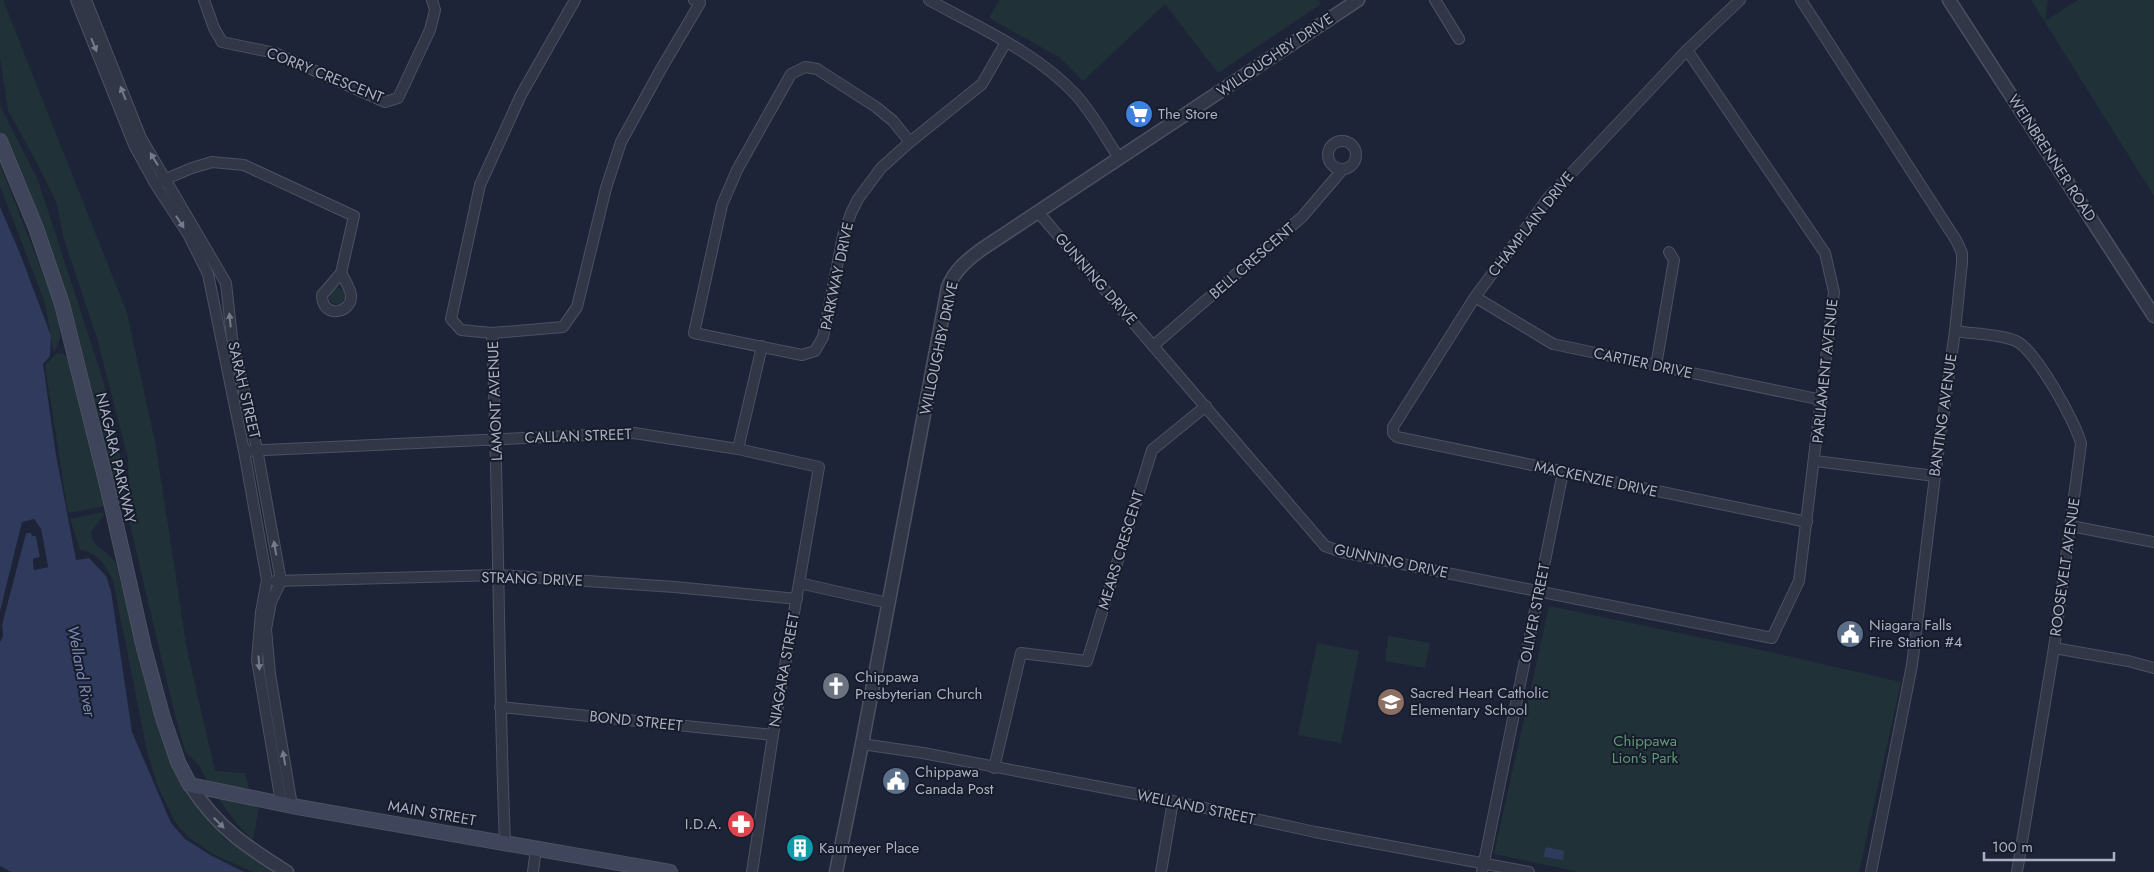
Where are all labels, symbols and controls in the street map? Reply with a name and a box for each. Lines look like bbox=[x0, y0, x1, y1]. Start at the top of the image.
street label: WILLOUGHBY DRIVE bbox=[1212, 8, 1338, 102]
one-way arrow bbox=[90, 38, 98, 53]
street label: CORRY CRESCENT bbox=[263, 42, 387, 108]
one-way arrow bbox=[119, 85, 127, 100]
street label: WEINBRENNER ROAD bbox=[2003, 90, 2101, 226]
supermarket icon: The Store bbox=[1124, 99, 1154, 129]
place label: The Store bbox=[1158, 103, 1218, 125]
one-way arrow bbox=[150, 153, 159, 166]
street label: CHAMPLAIN DRIVE bbox=[1483, 167, 1579, 281]
one-way arrow bbox=[176, 216, 185, 229]
street label: BELL CRESCENT bbox=[1204, 218, 1300, 304]
street label: PARKWAY DRIVE bbox=[815, 220, 859, 332]
street label: GUNNING DRIVE bbox=[1050, 228, 1142, 330]
street label: WILLOUGHBY DRIVE bbox=[914, 279, 964, 417]
street label: PARLIAMENT AVENUE bbox=[1806, 298, 1844, 444]
one-way arrow bbox=[226, 311, 234, 327]
street label: SARAH STREET bbox=[222, 339, 266, 441]
street label: LAMONT AVENUE bbox=[482, 341, 508, 461]
street label: CARTIER DRIVE bbox=[1592, 342, 1694, 384]
street label: BANTING AVENUE bbox=[1923, 352, 1963, 478]
street label: NIAGARA PARKWAY bbox=[90, 390, 142, 526]
street label: CALLAN STREET bbox=[524, 423, 632, 449]
street label: MACKENZIE DRIVE bbox=[1532, 455, 1660, 503]
street label: MEARS CRESCENT bbox=[1092, 488, 1150, 612]
street label: ROOSEVELT AVENUE bbox=[2044, 496, 2086, 638]
street label: GUNNING DRIVE bbox=[1332, 538, 1450, 584]
one-way arrow bbox=[271, 539, 279, 555]
street label: OLIVER STREET bbox=[1515, 562, 1555, 664]
street label: STRANG DRIVE bbox=[481, 566, 583, 592]
street label: NIAGARA STREET bbox=[763, 611, 805, 729]
place label: Niagara Falls Fire Station #4 bbox=[1869, 614, 1963, 653]
public building icon: Niagara Falls Fire Station #4 bbox=[1835, 619, 1865, 649]
water label: Welland River bbox=[61, 623, 102, 720]
one-way arrow bbox=[255, 655, 263, 671]
place label: Chippawa Presbyterian Church bbox=[855, 666, 983, 705]
church icon: Chippawa Presbyterian Church bbox=[821, 671, 851, 701]
place label: Sacred Heart Catholic Elementary School bbox=[1410, 682, 1549, 721]
school or university icon: Sacred Heart Catholic Elementary School bbox=[1376, 687, 1406, 717]
street label: BOND STREET bbox=[588, 705, 684, 737]
park label: Chippawa Lion's Park bbox=[1612, 730, 1679, 769]
one-way arrow bbox=[279, 750, 287, 766]
place label: Chippawa Canada Post bbox=[915, 761, 994, 800]
public building icon: Chippawa Canada Post bbox=[881, 766, 911, 796]
street label: WELLAND STREET bbox=[1135, 784, 1257, 830]
street label: MAIN STREET bbox=[386, 794, 478, 832]
pharmacy icon: I.D.A. bbox=[726, 809, 756, 839]
place label: I.D.A. bbox=[685, 813, 722, 835]
one-way arrow bbox=[213, 817, 225, 829]
scale bar bbox=[1984, 830, 2114, 862]
building icon: Kaumeyer Place bbox=[785, 833, 815, 863]
text: 100 m bbox=[1992, 836, 2033, 858]
place label: Kaumeyer Place bbox=[819, 837, 920, 859]

